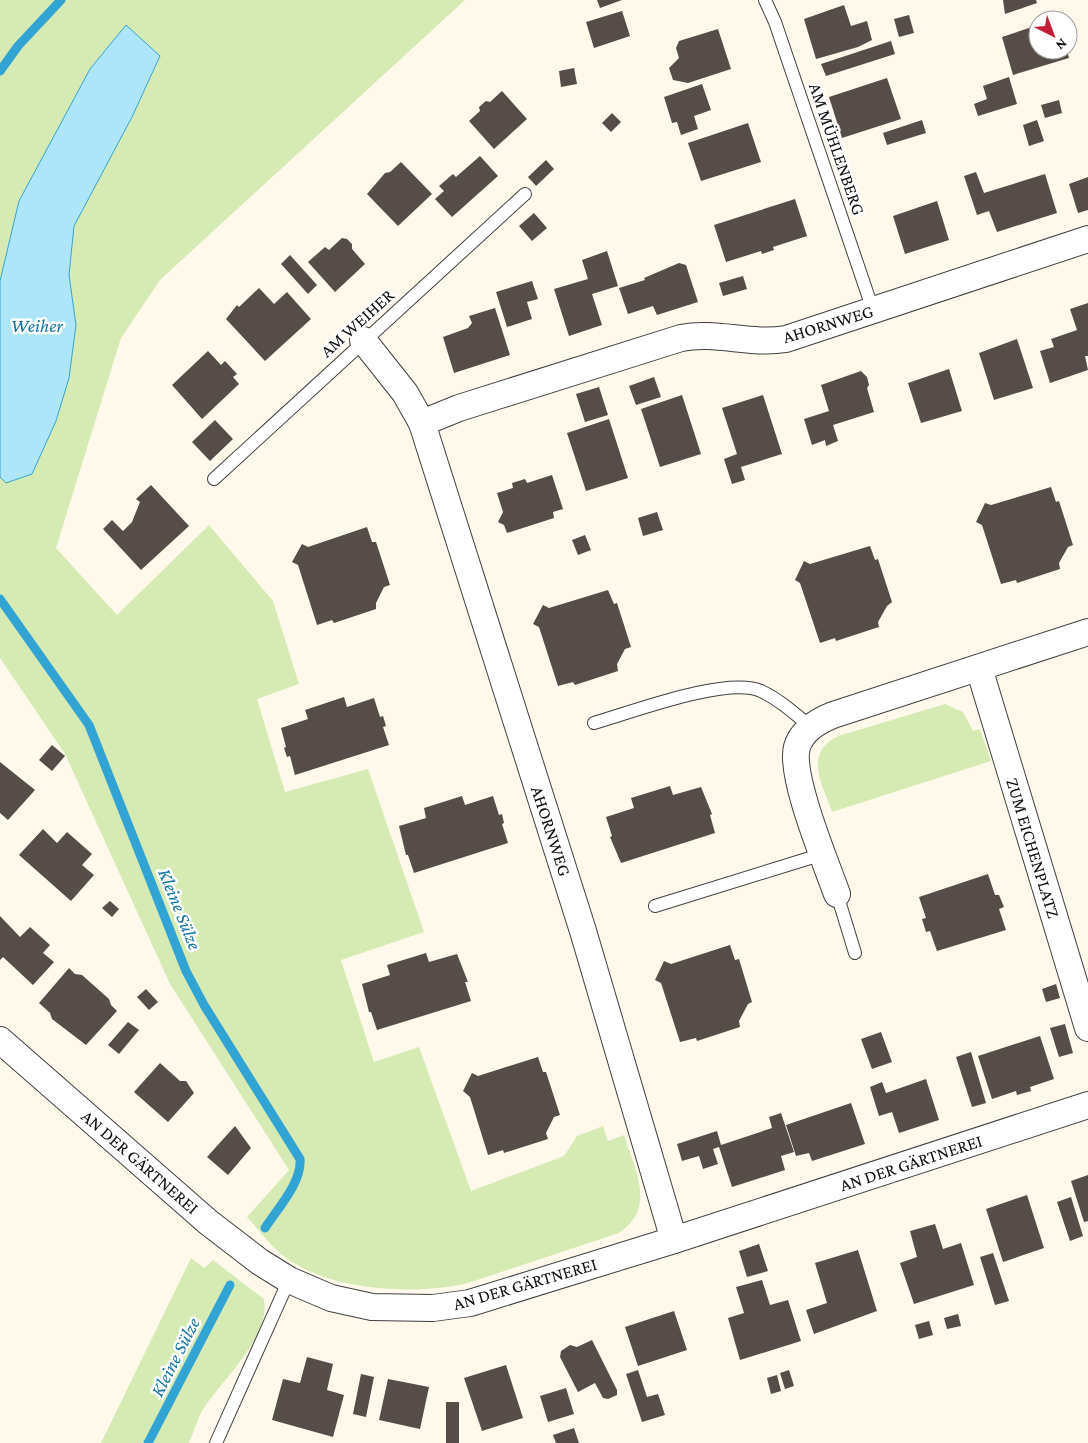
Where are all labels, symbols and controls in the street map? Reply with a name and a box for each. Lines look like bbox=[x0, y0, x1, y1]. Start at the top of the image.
north arrow bbox=[1028, 10, 1078, 60]
text: N bbox=[1052, 36, 1071, 54]
street label: AM MÜHLENBERG bbox=[805, 80, 869, 218]
street label: AM WEIHER bbox=[316, 284, 399, 361]
street label: AHORNWEG bbox=[780, 301, 876, 347]
water label: Weiher bbox=[11, 315, 64, 336]
street label: ZUM EICHENPLATZ bbox=[1002, 776, 1064, 920]
street label: AHORNWEG bbox=[527, 783, 575, 879]
water label: Kleine Sülze bbox=[154, 865, 206, 953]
street label: AN DER GÄRTNEREI bbox=[77, 1106, 203, 1218]
street label: AN DER GÄRTNEREI bbox=[837, 1131, 985, 1195]
street label: AN DER GÄRTNEREI bbox=[451, 1254, 599, 1314]
water label: Kleine Sülze bbox=[146, 1314, 204, 1400]

